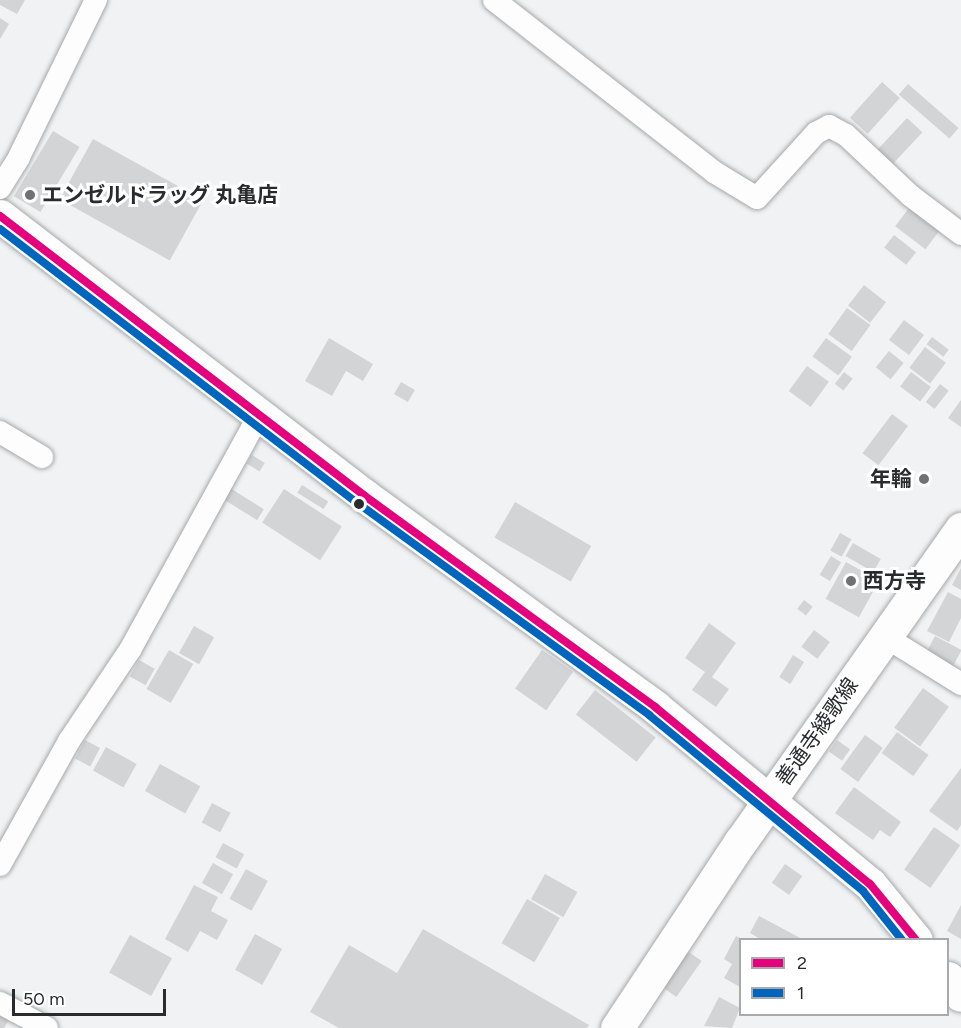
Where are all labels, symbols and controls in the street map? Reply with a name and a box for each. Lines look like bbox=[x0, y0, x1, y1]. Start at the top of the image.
place label: エンゼルドラッグ 丸亀店 bbox=[42, 182, 278, 208]
marker: エンゼルドラッグ 丸亀店 bbox=[23, 188, 37, 202]
place label: 年輪 bbox=[870, 466, 912, 492]
marker: 年輪 bbox=[917, 472, 931, 486]
unlabelled marker bbox=[353, 498, 365, 510]
place label: 西方寺 bbox=[863, 568, 926, 594]
marker: 西方寺 bbox=[844, 574, 858, 588]
street label: 善通寺綾歌線 bbox=[771, 673, 863, 791]
legend bbox=[739, 938, 949, 1016]
text: 2 bbox=[797, 952, 807, 974]
scale bar bbox=[15, 977, 170, 1015]
text: 1 bbox=[797, 982, 804, 1004]
text: 50 m bbox=[23, 988, 65, 1010]

